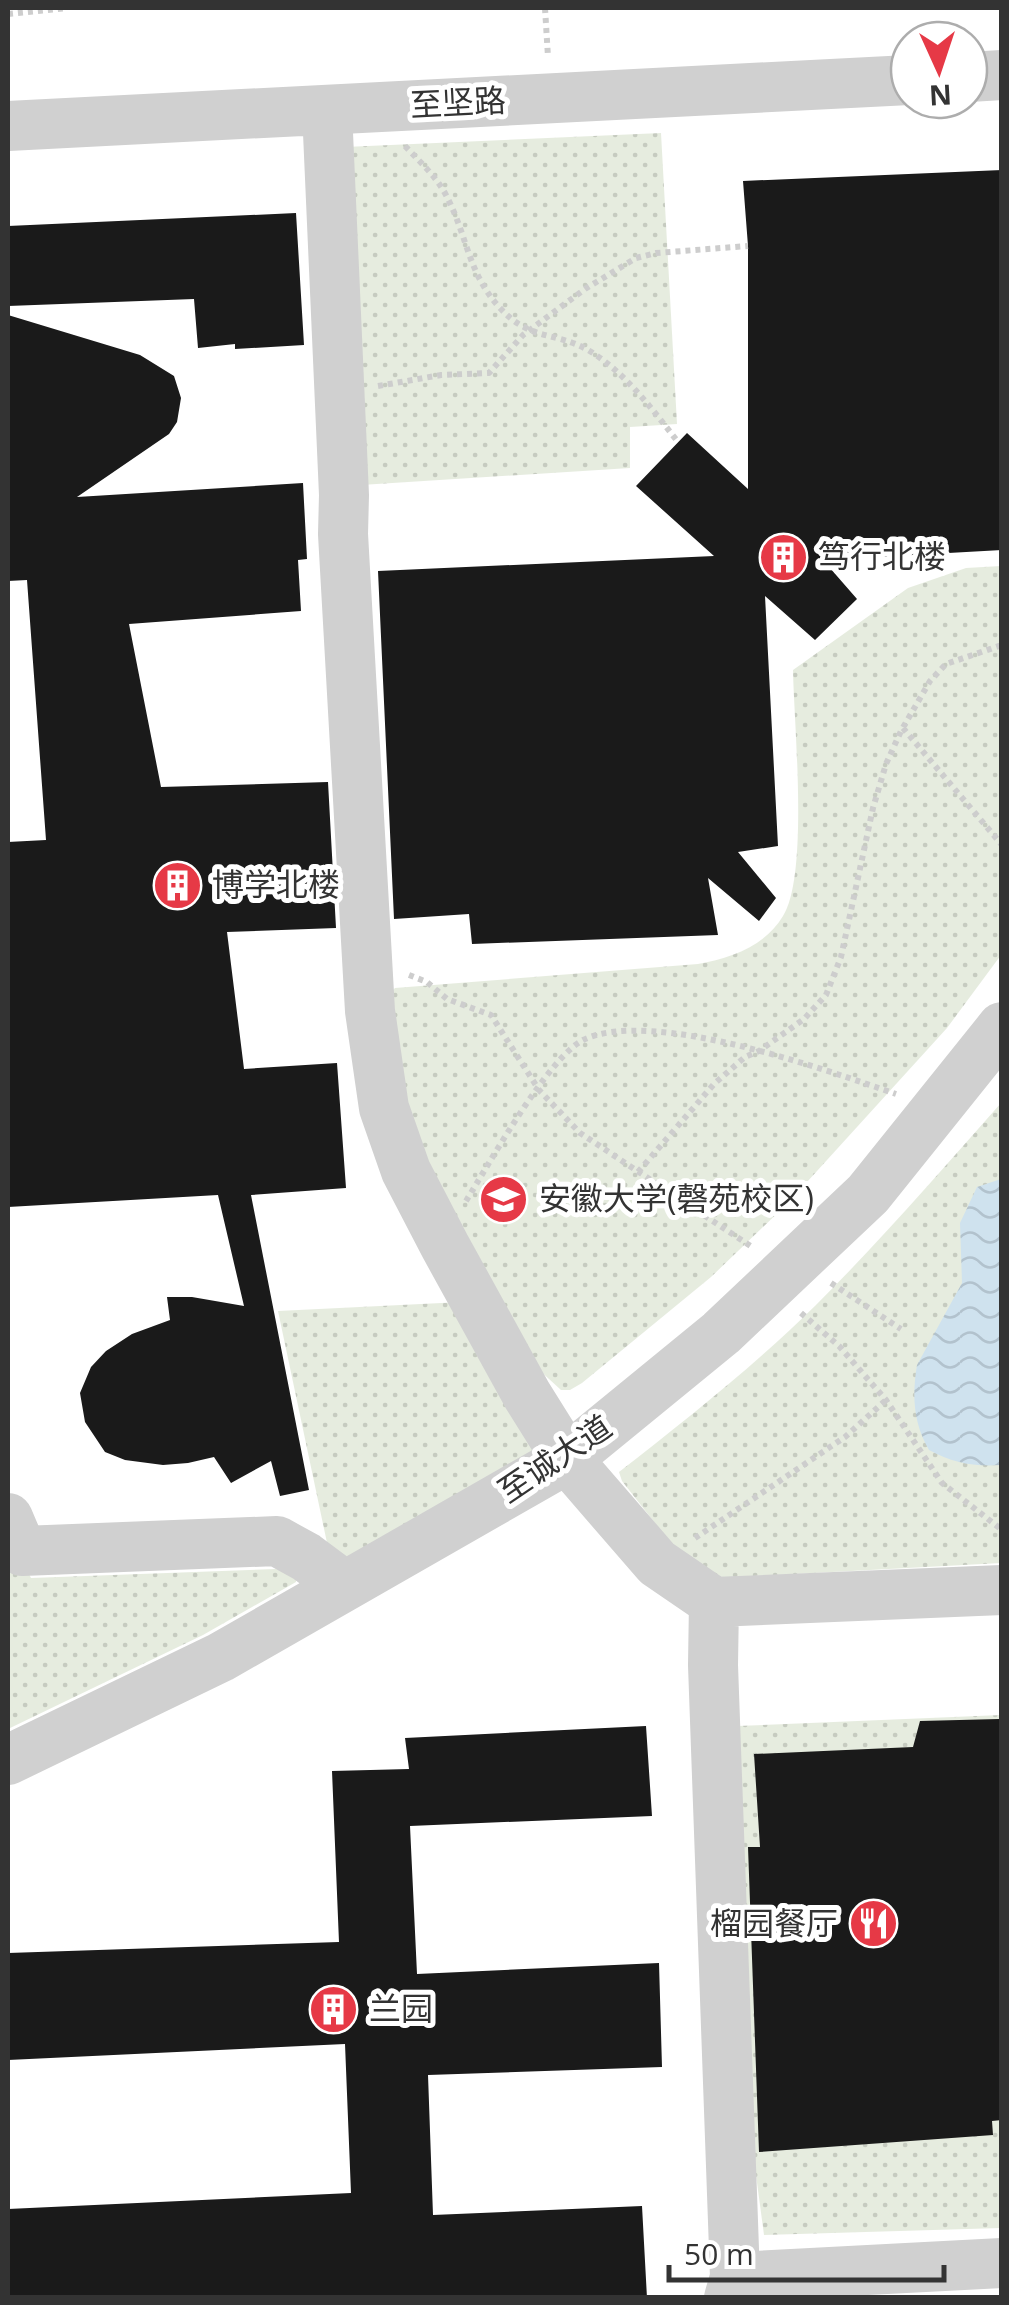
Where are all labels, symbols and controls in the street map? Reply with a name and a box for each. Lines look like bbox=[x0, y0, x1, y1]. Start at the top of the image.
north arrow bbox=[889, 20, 989, 120]
text: N bbox=[928, 76, 953, 116]
street label: 至坚路 bbox=[409, 78, 507, 125]
building icon: 笃行北楼 bbox=[757, 531, 809, 583]
place label: 笃行北楼 bbox=[818, 534, 946, 577]
building icon: 博学北楼 bbox=[151, 859, 203, 911]
place label: 博学北楼 bbox=[212, 862, 340, 905]
school or university icon: 安徽大学(磬苑校区) bbox=[478, 1173, 530, 1225]
place label: 安徽大学(磬苑校区) bbox=[539, 1176, 814, 1219]
street label: 至诚大道 bbox=[489, 1404, 619, 1511]
restaurant icon: 榴园餐厅 bbox=[847, 1898, 899, 1950]
place label: 榴园餐厅 bbox=[710, 1901, 838, 1944]
building icon: 兰园 bbox=[308, 1983, 360, 2035]
place label: 兰园 bbox=[369, 1986, 433, 2029]
scale bar bbox=[669, 2220, 944, 2282]
text: 50 m bbox=[684, 2233, 754, 2274]

